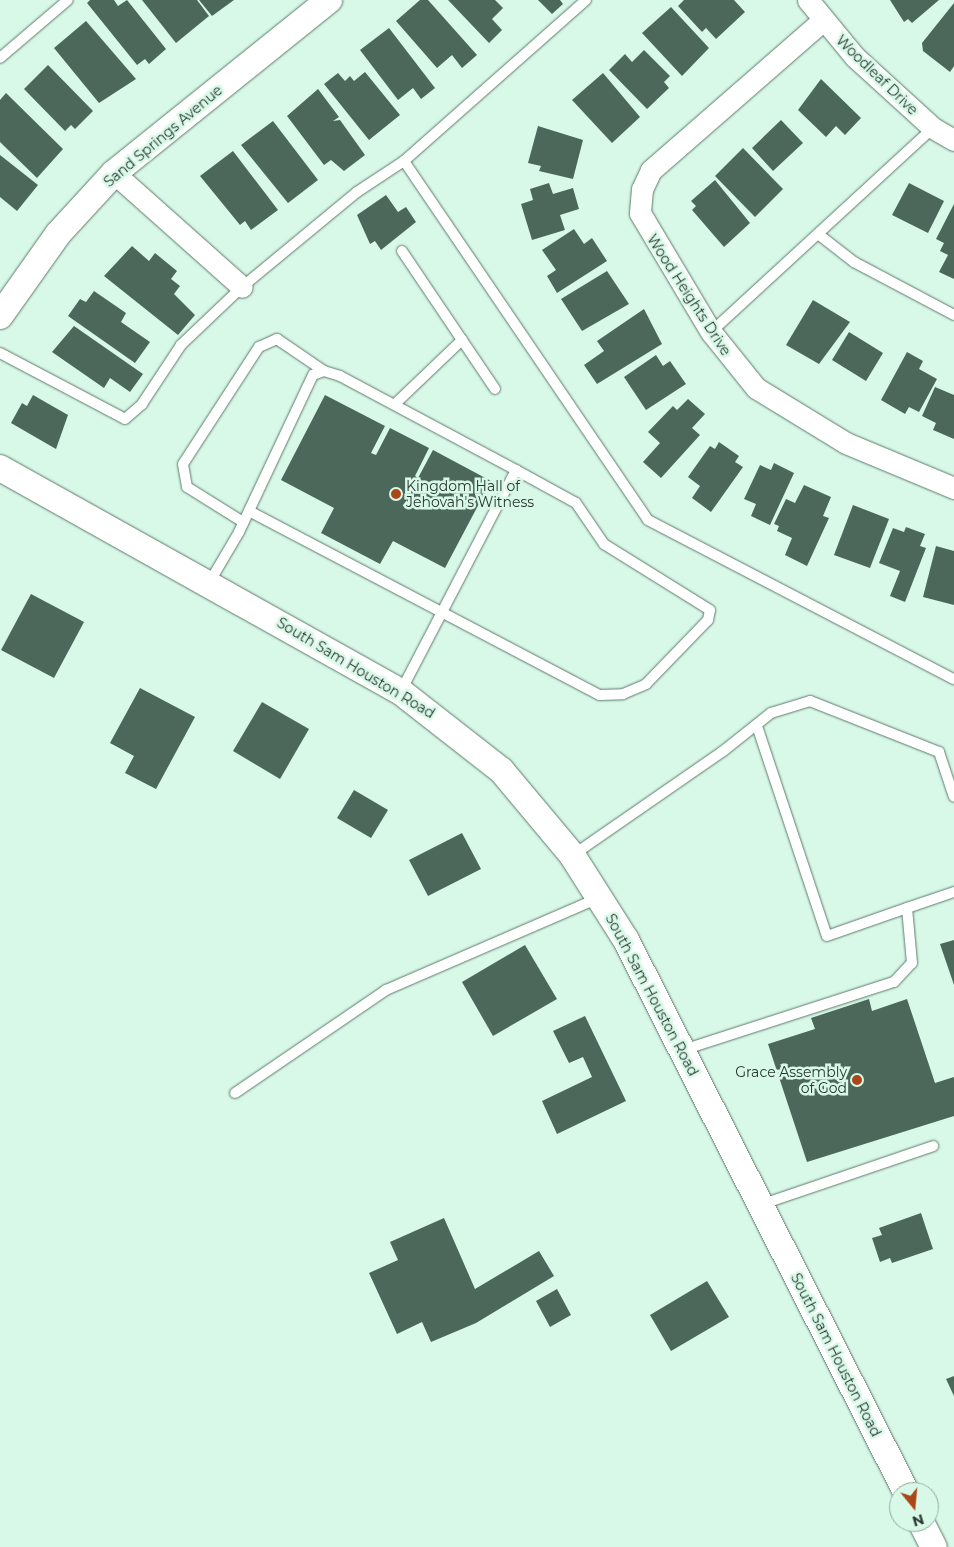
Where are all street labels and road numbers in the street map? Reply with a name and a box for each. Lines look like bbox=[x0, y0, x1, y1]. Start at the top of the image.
street label: Woodleaf Drive bbox=[833, 32, 921, 118]
street label: Sand Springs Avenue bbox=[100, 82, 226, 190]
street label: Wood Heights Drive bbox=[644, 231, 734, 359]
street label: South Sam Houston Road bbox=[274, 614, 438, 722]
street label: South Sam Houston Road bbox=[602, 911, 702, 1079]
street label: South Sam Houston Road bbox=[787, 1270, 885, 1440]

